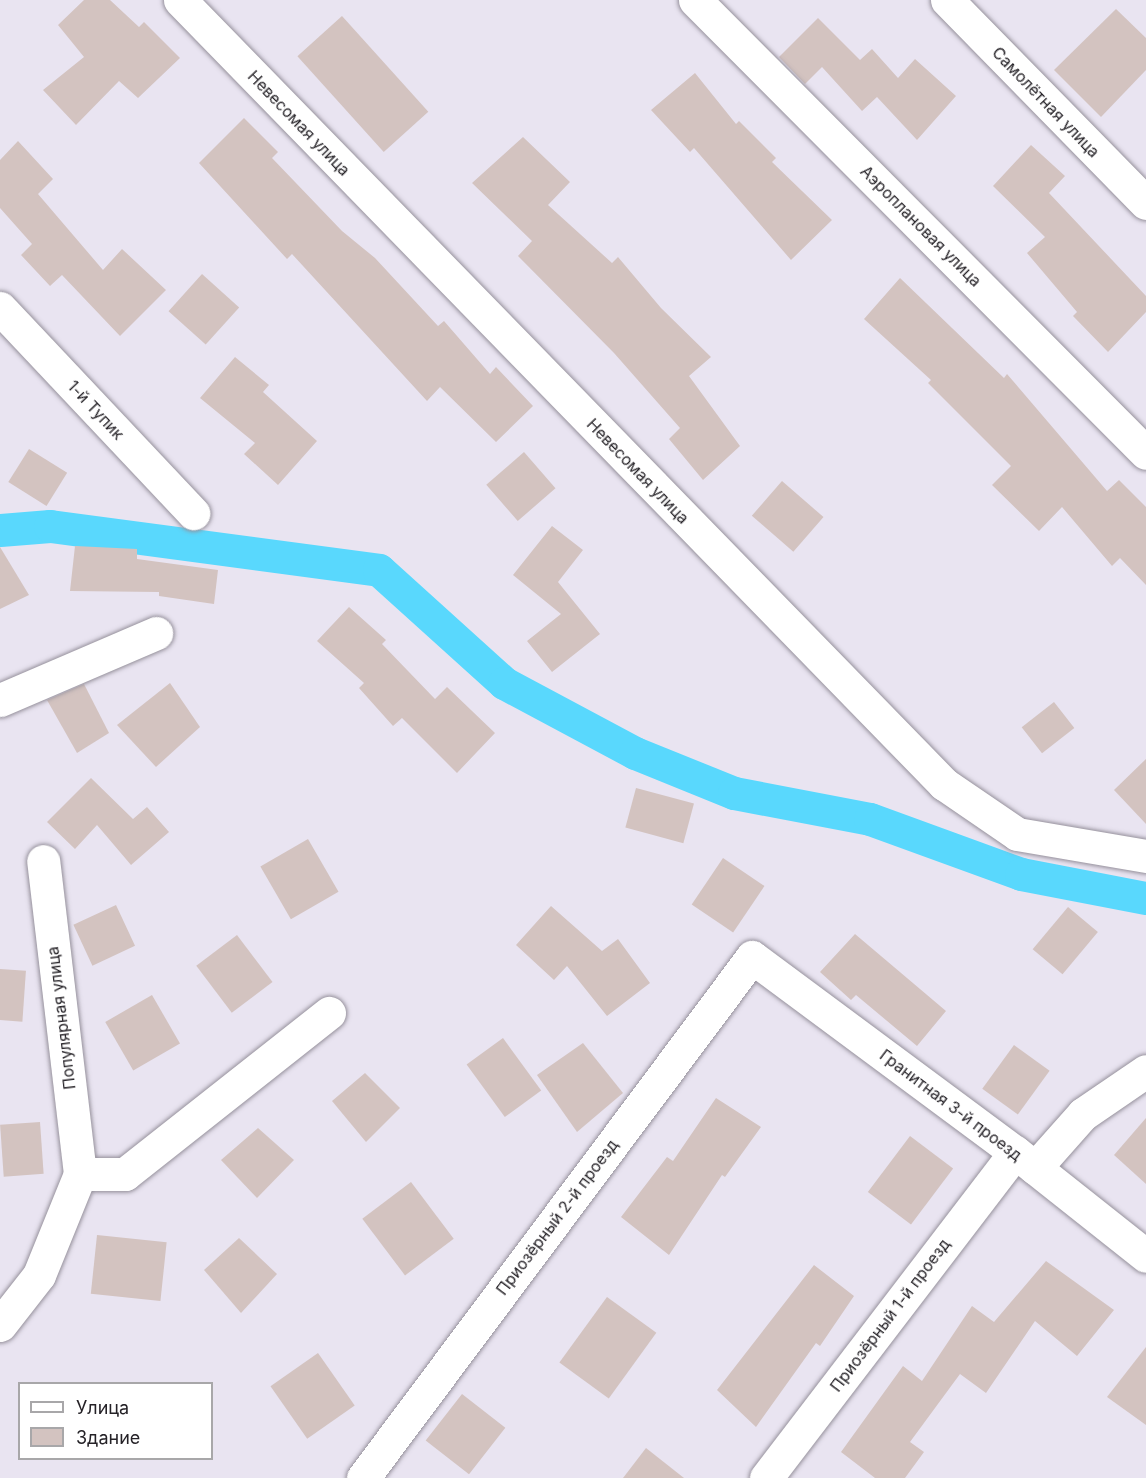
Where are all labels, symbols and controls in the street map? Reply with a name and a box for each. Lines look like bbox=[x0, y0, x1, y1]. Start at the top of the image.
street label: Самолётная улица bbox=[988, 43, 1104, 161]
street label: Невесомая улица bbox=[244, 67, 354, 179]
street label: Аэроплановая улица bbox=[857, 162, 985, 290]
street label: 1-й Тупик bbox=[64, 377, 128, 443]
street label: Невесомая улица bbox=[583, 415, 693, 527]
street label: Популярная улица bbox=[43, 945, 79, 1091]
street label: Гранитная 3-й проезд bbox=[876, 1045, 1026, 1165]
street label: Приозёрный 2-й проезд bbox=[492, 1135, 622, 1299]
street label: Приозёрный 1-й проезд bbox=[826, 1235, 954, 1395]
legend bbox=[18, 1382, 213, 1460]
text: Улица bbox=[76, 1397, 129, 1418]
text: Здание bbox=[76, 1427, 140, 1448]

